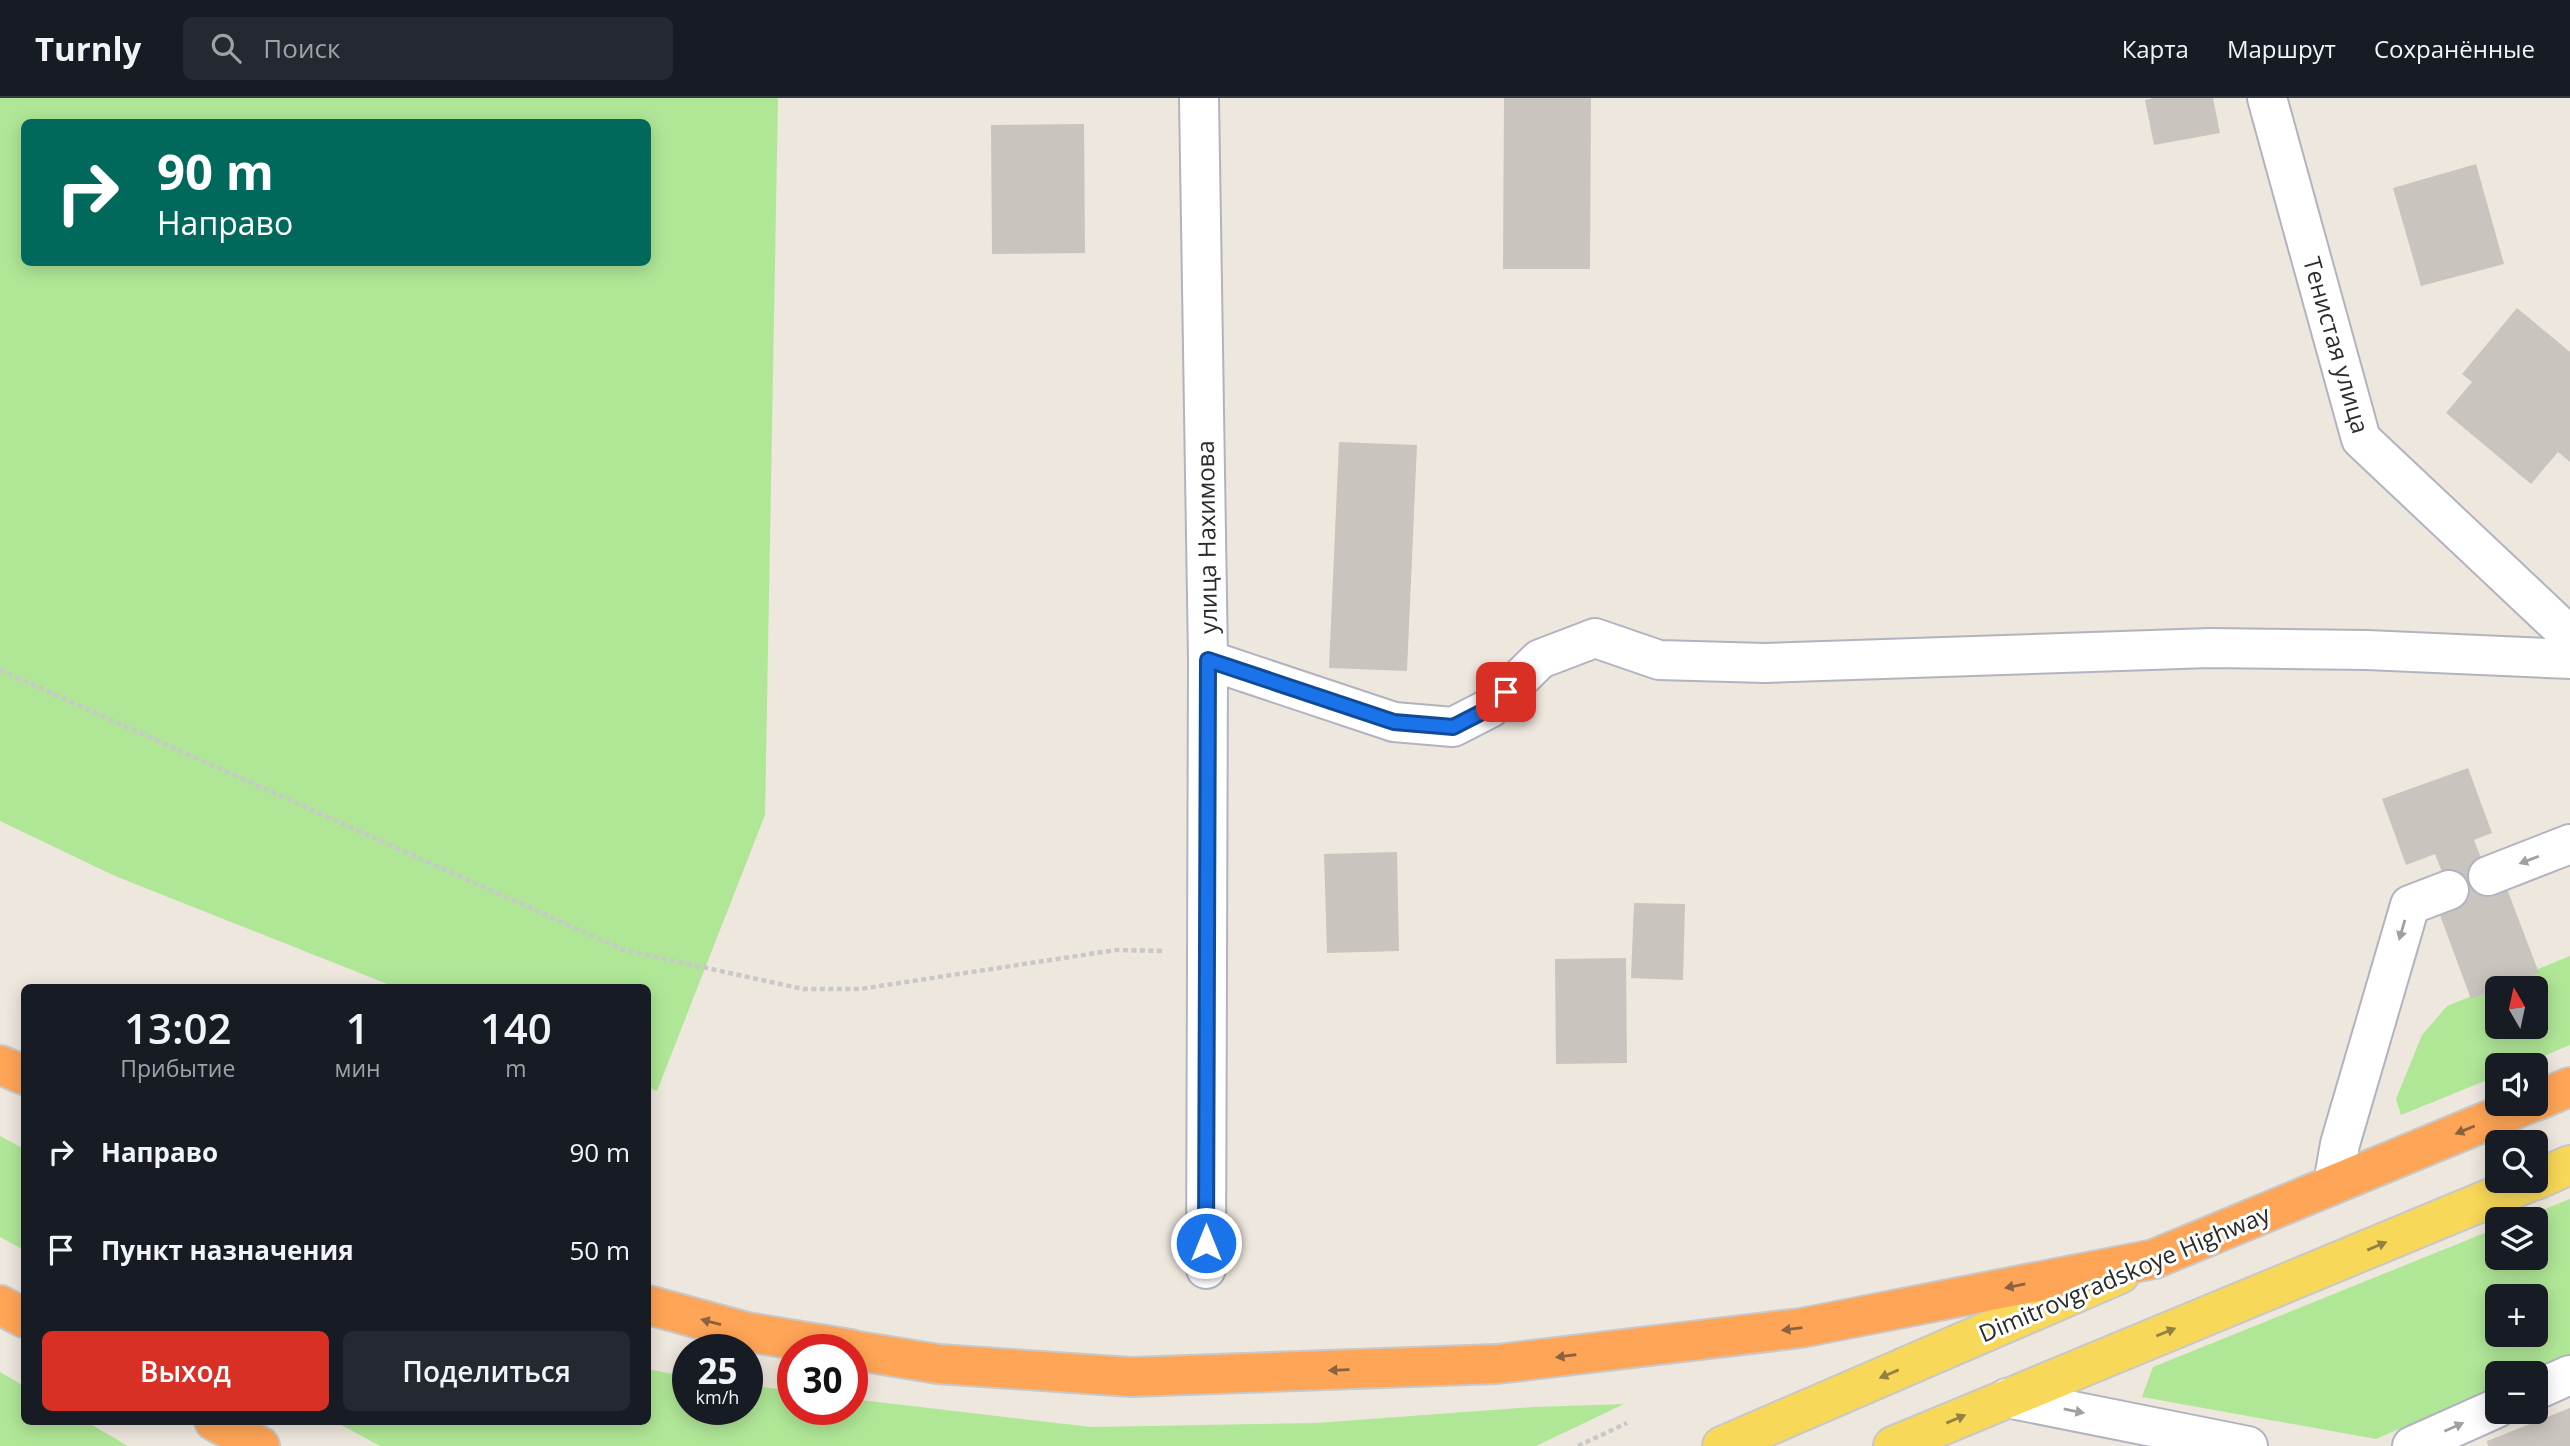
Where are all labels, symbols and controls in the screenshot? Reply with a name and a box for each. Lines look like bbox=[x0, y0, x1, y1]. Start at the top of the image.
search box bbox=[183, 17, 673, 80]
text: Turnly bbox=[35, 26, 141, 71]
icon: search bbox=[207, 29, 245, 67]
text: Поиск bbox=[263, 30, 340, 66]
text: Карта bbox=[2122, 32, 2189, 65]
text: Маршрут bbox=[2227, 32, 2336, 65]
text: Сохранённые bbox=[2374, 32, 2535, 65]
text: 90 m bbox=[157, 138, 274, 204]
icon: right bbox=[42, 147, 133, 238]
text: Направо bbox=[157, 201, 293, 244]
street label: Тенистая улица bbox=[2296, 253, 2378, 437]
street label: улица Нахимова bbox=[1188, 440, 1224, 634]
pin bbox=[1476, 662, 1536, 722]
icon: arrive bbox=[1487, 673, 1525, 711]
one-way arrow bbox=[2518, 855, 2539, 866]
one-way arrow bbox=[2397, 920, 2407, 941]
north arrow bbox=[2485, 976, 2548, 1040]
map controls bbox=[2485, 976, 2548, 1424]
text: 13:02 bbox=[124, 999, 232, 1056]
text: 1 bbox=[346, 999, 370, 1056]
text: 140 bbox=[480, 999, 552, 1056]
text: Прибытие bbox=[120, 1052, 235, 1084]
text: мин bbox=[335, 1052, 381, 1084]
text: m bbox=[505, 1052, 526, 1084]
button: sound bbox=[2485, 1053, 2548, 1116]
one-way arrow bbox=[2455, 1124, 2475, 1136]
button: search bbox=[2485, 1130, 2548, 1193]
icon: right bbox=[42, 1133, 80, 1171]
text: Направо bbox=[101, 1134, 218, 1170]
text: 90 m bbox=[569, 1134, 630, 1170]
street label: Dimitrovgradskoye Highway bbox=[1973, 1196, 2275, 1349]
position arrow bbox=[1169, 1206, 1243, 1280]
button: layers bbox=[2485, 1207, 2548, 1270]
icon: arrive bbox=[42, 1231, 80, 1269]
text: Пункт назначения bbox=[101, 1232, 354, 1268]
text: 50 m bbox=[569, 1232, 630, 1268]
one-way arrow bbox=[2367, 1240, 2388, 1251]
one-way arrow bbox=[2004, 1281, 2026, 1292]
button: + bbox=[2485, 1284, 2548, 1347]
one-way arrow bbox=[700, 1316, 722, 1327]
one-way arrow bbox=[1780, 1324, 1802, 1335]
one-way arrow bbox=[2156, 1327, 2177, 1338]
button: Выход bbox=[42, 1331, 329, 1411]
button: Поделиться bbox=[343, 1331, 630, 1411]
speed limit sign: 30 bbox=[777, 1334, 868, 1425]
text: 25 bbox=[697, 1347, 738, 1394]
one-way arrow bbox=[1555, 1351, 1577, 1362]
button: − bbox=[2485, 1361, 2548, 1424]
one-way arrow bbox=[1328, 1364, 1350, 1376]
one-way arrow bbox=[1879, 1368, 1899, 1380]
text: km/h bbox=[696, 1385, 739, 1409]
one-way arrow bbox=[2063, 1406, 2085, 1417]
one-way arrow bbox=[1946, 1413, 1967, 1424]
one-way arrow bbox=[2444, 1421, 2465, 1432]

